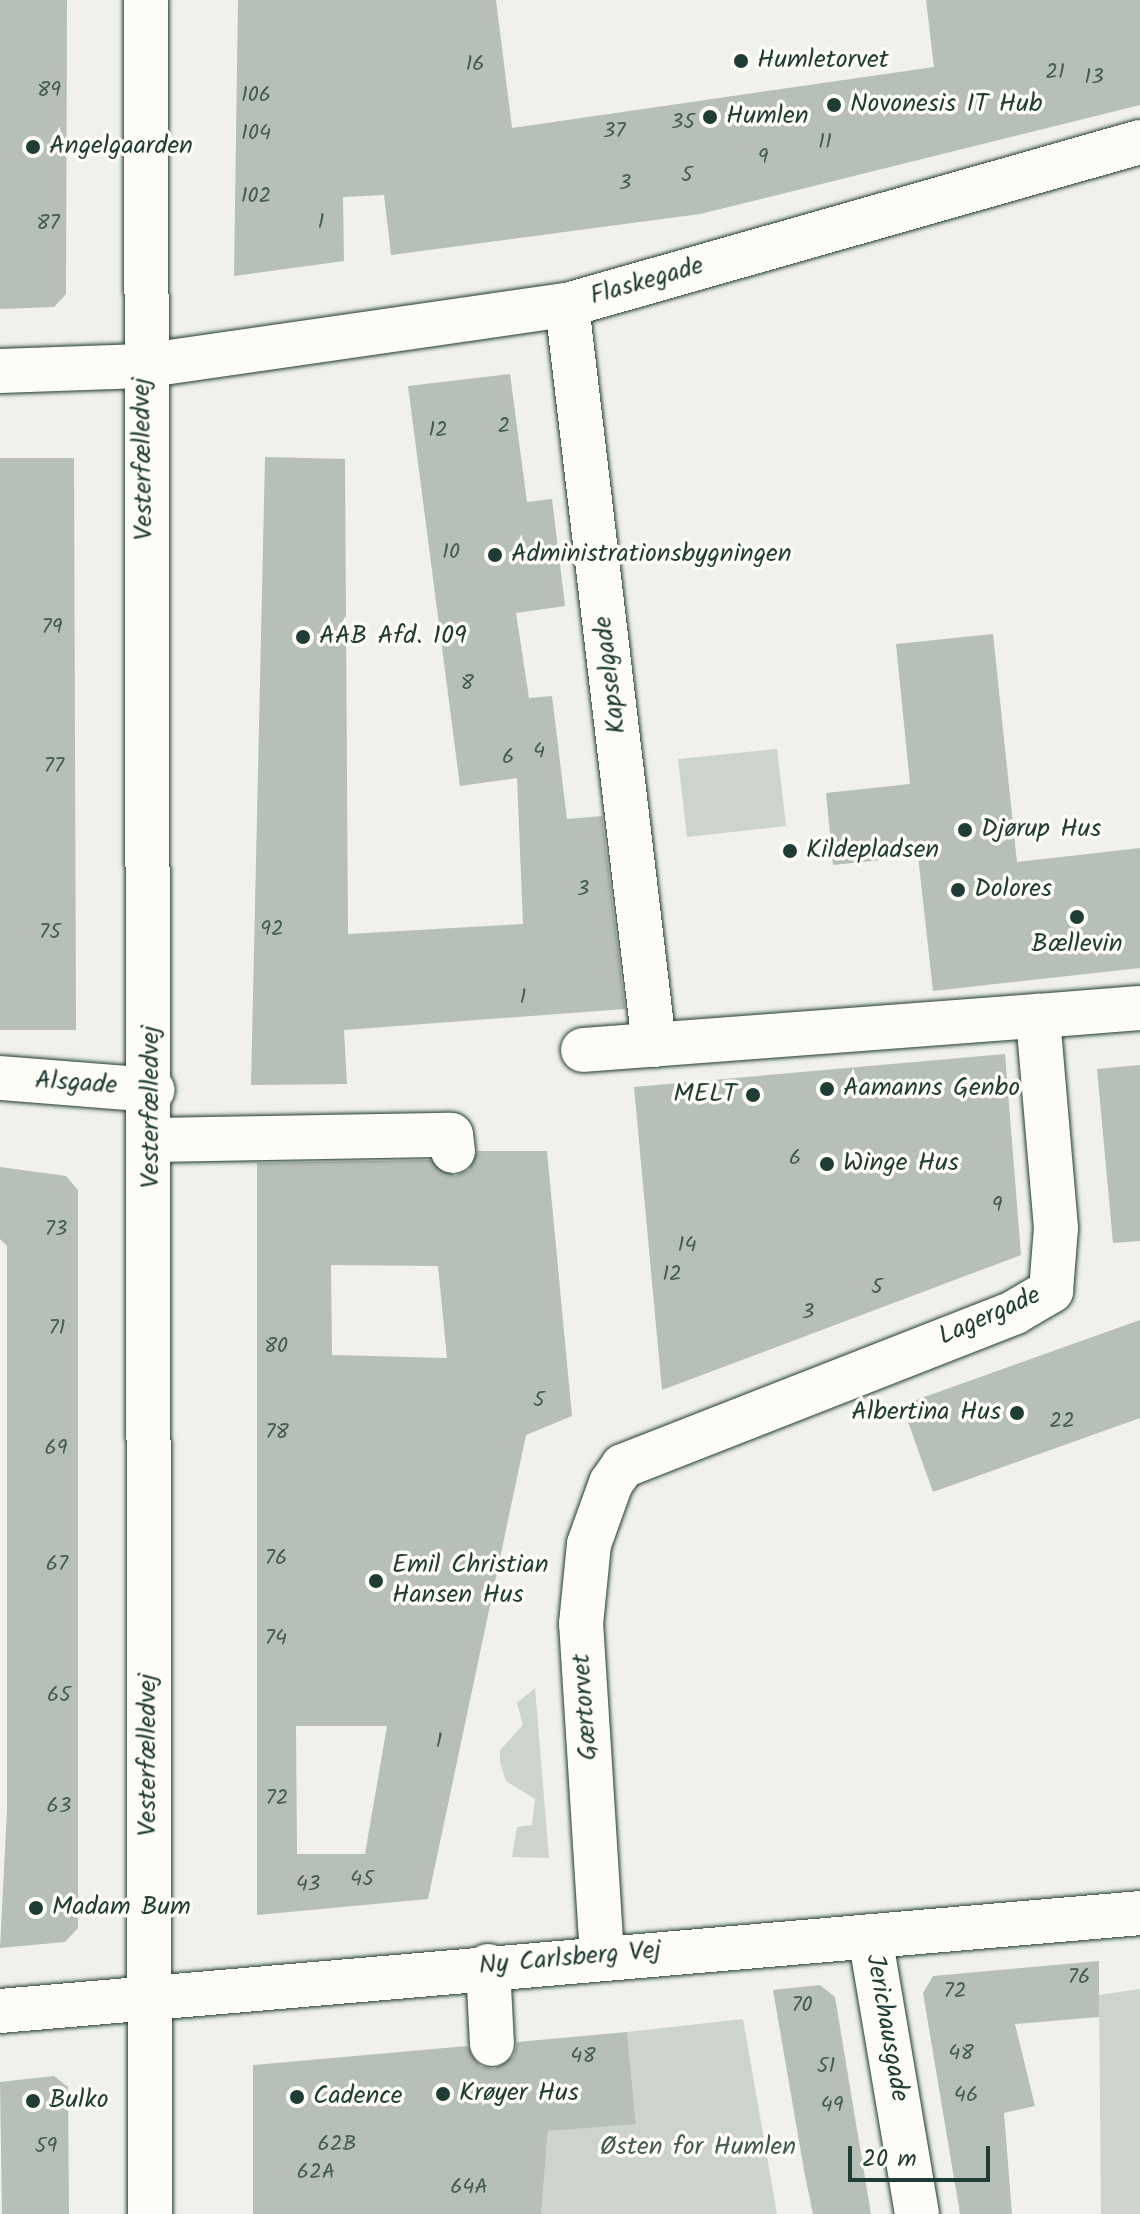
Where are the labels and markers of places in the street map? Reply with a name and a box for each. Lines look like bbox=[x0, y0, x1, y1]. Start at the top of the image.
place label: Humletorvet bbox=[757, 45, 889, 77]
marker: Humletorvet bbox=[732, 52, 750, 70]
place label: Novonesis IT Hub bbox=[850, 89, 1042, 121]
marker: Novonesis IT Hub bbox=[825, 96, 843, 114]
place label: Humlen bbox=[726, 101, 809, 133]
marker: Humlen bbox=[701, 108, 719, 126]
place label: Angelgaarden bbox=[49, 131, 193, 163]
marker: Angelgaarden bbox=[24, 138, 42, 156]
place label: Administrationsbygningen bbox=[511, 539, 792, 571]
marker: Administrationsbygningen bbox=[486, 546, 504, 564]
place label: AAB Afd. 109 bbox=[319, 621, 467, 653]
marker: AAB Afd. 109 bbox=[294, 628, 312, 646]
place label: Djørup Hus bbox=[981, 814, 1101, 846]
marker: Djørup Hus bbox=[956, 821, 974, 839]
place label: Kildepladsen bbox=[806, 835, 939, 867]
marker: Kildepladsen bbox=[781, 842, 799, 860]
place label: Dolores bbox=[974, 874, 1052, 906]
marker: Dolores bbox=[949, 881, 967, 899]
marker: Bællevin bbox=[1068, 908, 1086, 926]
place label: Bællevin bbox=[1031, 929, 1123, 961]
place label: Aamanns Genbo bbox=[843, 1073, 1020, 1105]
place label: MELT bbox=[673, 1079, 737, 1111]
marker: Aamanns Genbo bbox=[818, 1080, 836, 1098]
marker: MELT bbox=[744, 1086, 762, 1104]
place label: Winge Hus bbox=[843, 1148, 959, 1180]
marker: Winge Hus bbox=[818, 1155, 836, 1173]
place label: Albertina Hus bbox=[851, 1397, 1001, 1429]
marker: Albertina Hus bbox=[1008, 1404, 1026, 1422]
place label: Emil Christian Hansen Hus bbox=[392, 1550, 549, 1612]
marker: Emil Christian Hansen Hus bbox=[367, 1572, 385, 1590]
place label: Madam Bum bbox=[52, 1892, 191, 1924]
marker: Madam Bum bbox=[27, 1899, 45, 1917]
place label: Krøyer Hus bbox=[459, 2078, 579, 2110]
place label: Cadence bbox=[313, 2081, 403, 2113]
place label: Bulko bbox=[49, 2085, 108, 2117]
marker: Krøyer Hus bbox=[434, 2085, 452, 2103]
marker: Cadence bbox=[288, 2088, 306, 2106]
marker: Bulko bbox=[24, 2092, 42, 2110]

